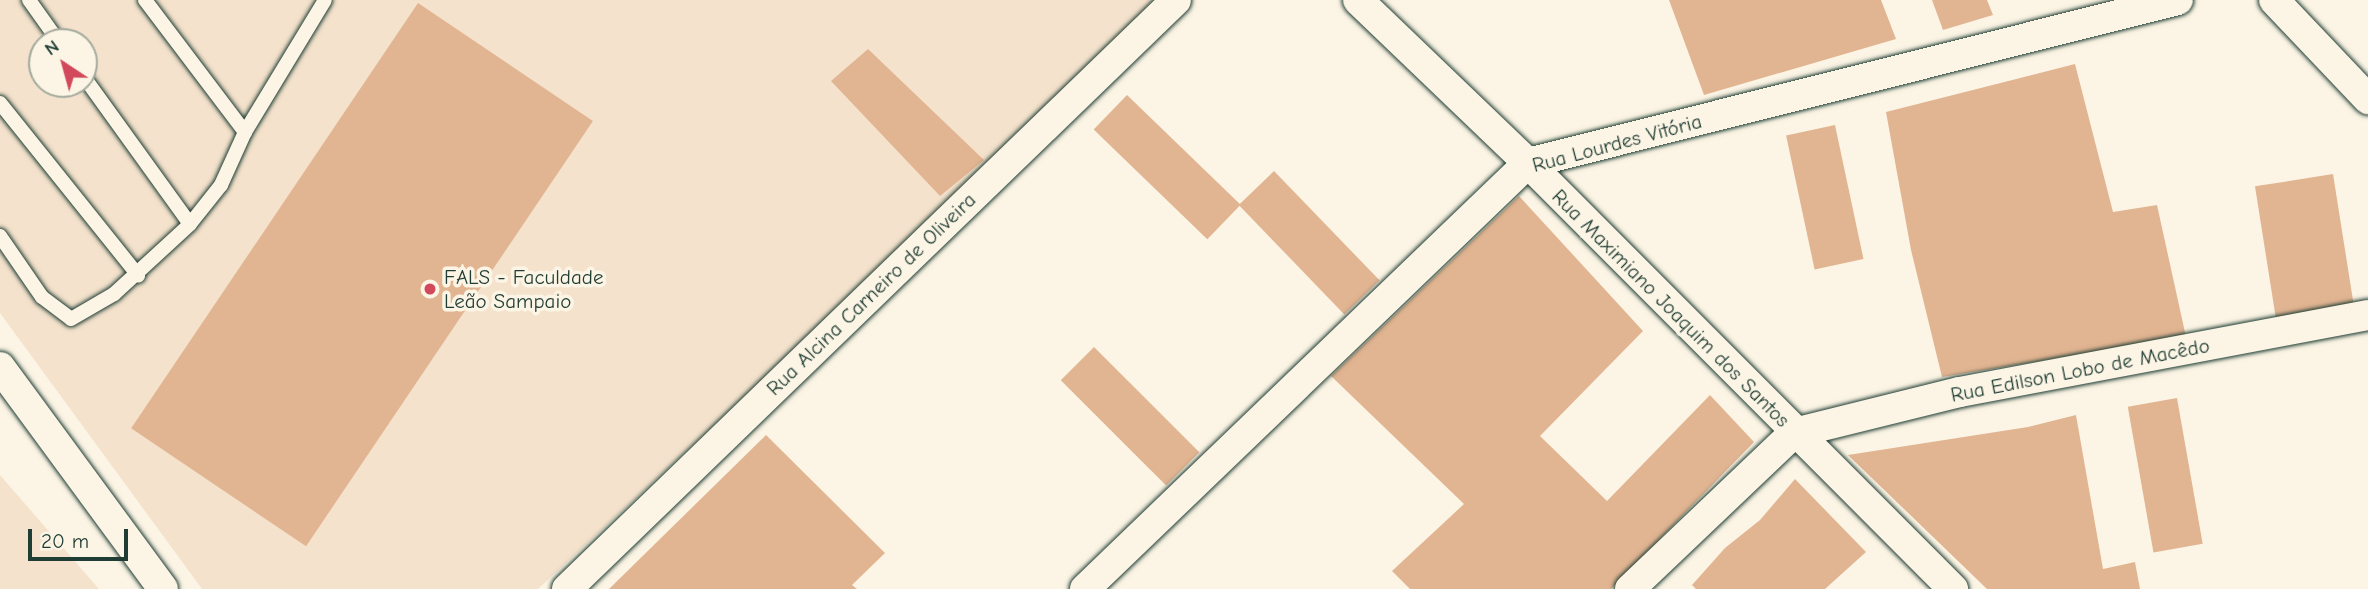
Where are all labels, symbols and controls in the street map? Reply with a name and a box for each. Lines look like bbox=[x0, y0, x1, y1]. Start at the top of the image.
north arrow bbox=[28, 28, 98, 98]
text: N bbox=[40, 35, 63, 60]
street label: Rua Lourdes Vitória bbox=[1529, 108, 1705, 178]
street label: Rua Maximiano Joaquim dos Santos bbox=[1547, 184, 1795, 432]
street label: Rua Alcina Carneiro de Oliveira bbox=[761, 187, 981, 401]
place label: FALS - Faculdade Leão Sampaio bbox=[444, 264, 603, 314]
marker: FALS - Faculdade Leão Sampaio bbox=[422, 281, 438, 297]
street label: Rua Edilson Lobo de Macêdo bbox=[1948, 333, 2212, 407]
scale bar bbox=[32, 516, 131, 560]
text: 20 m bbox=[41, 529, 89, 553]

